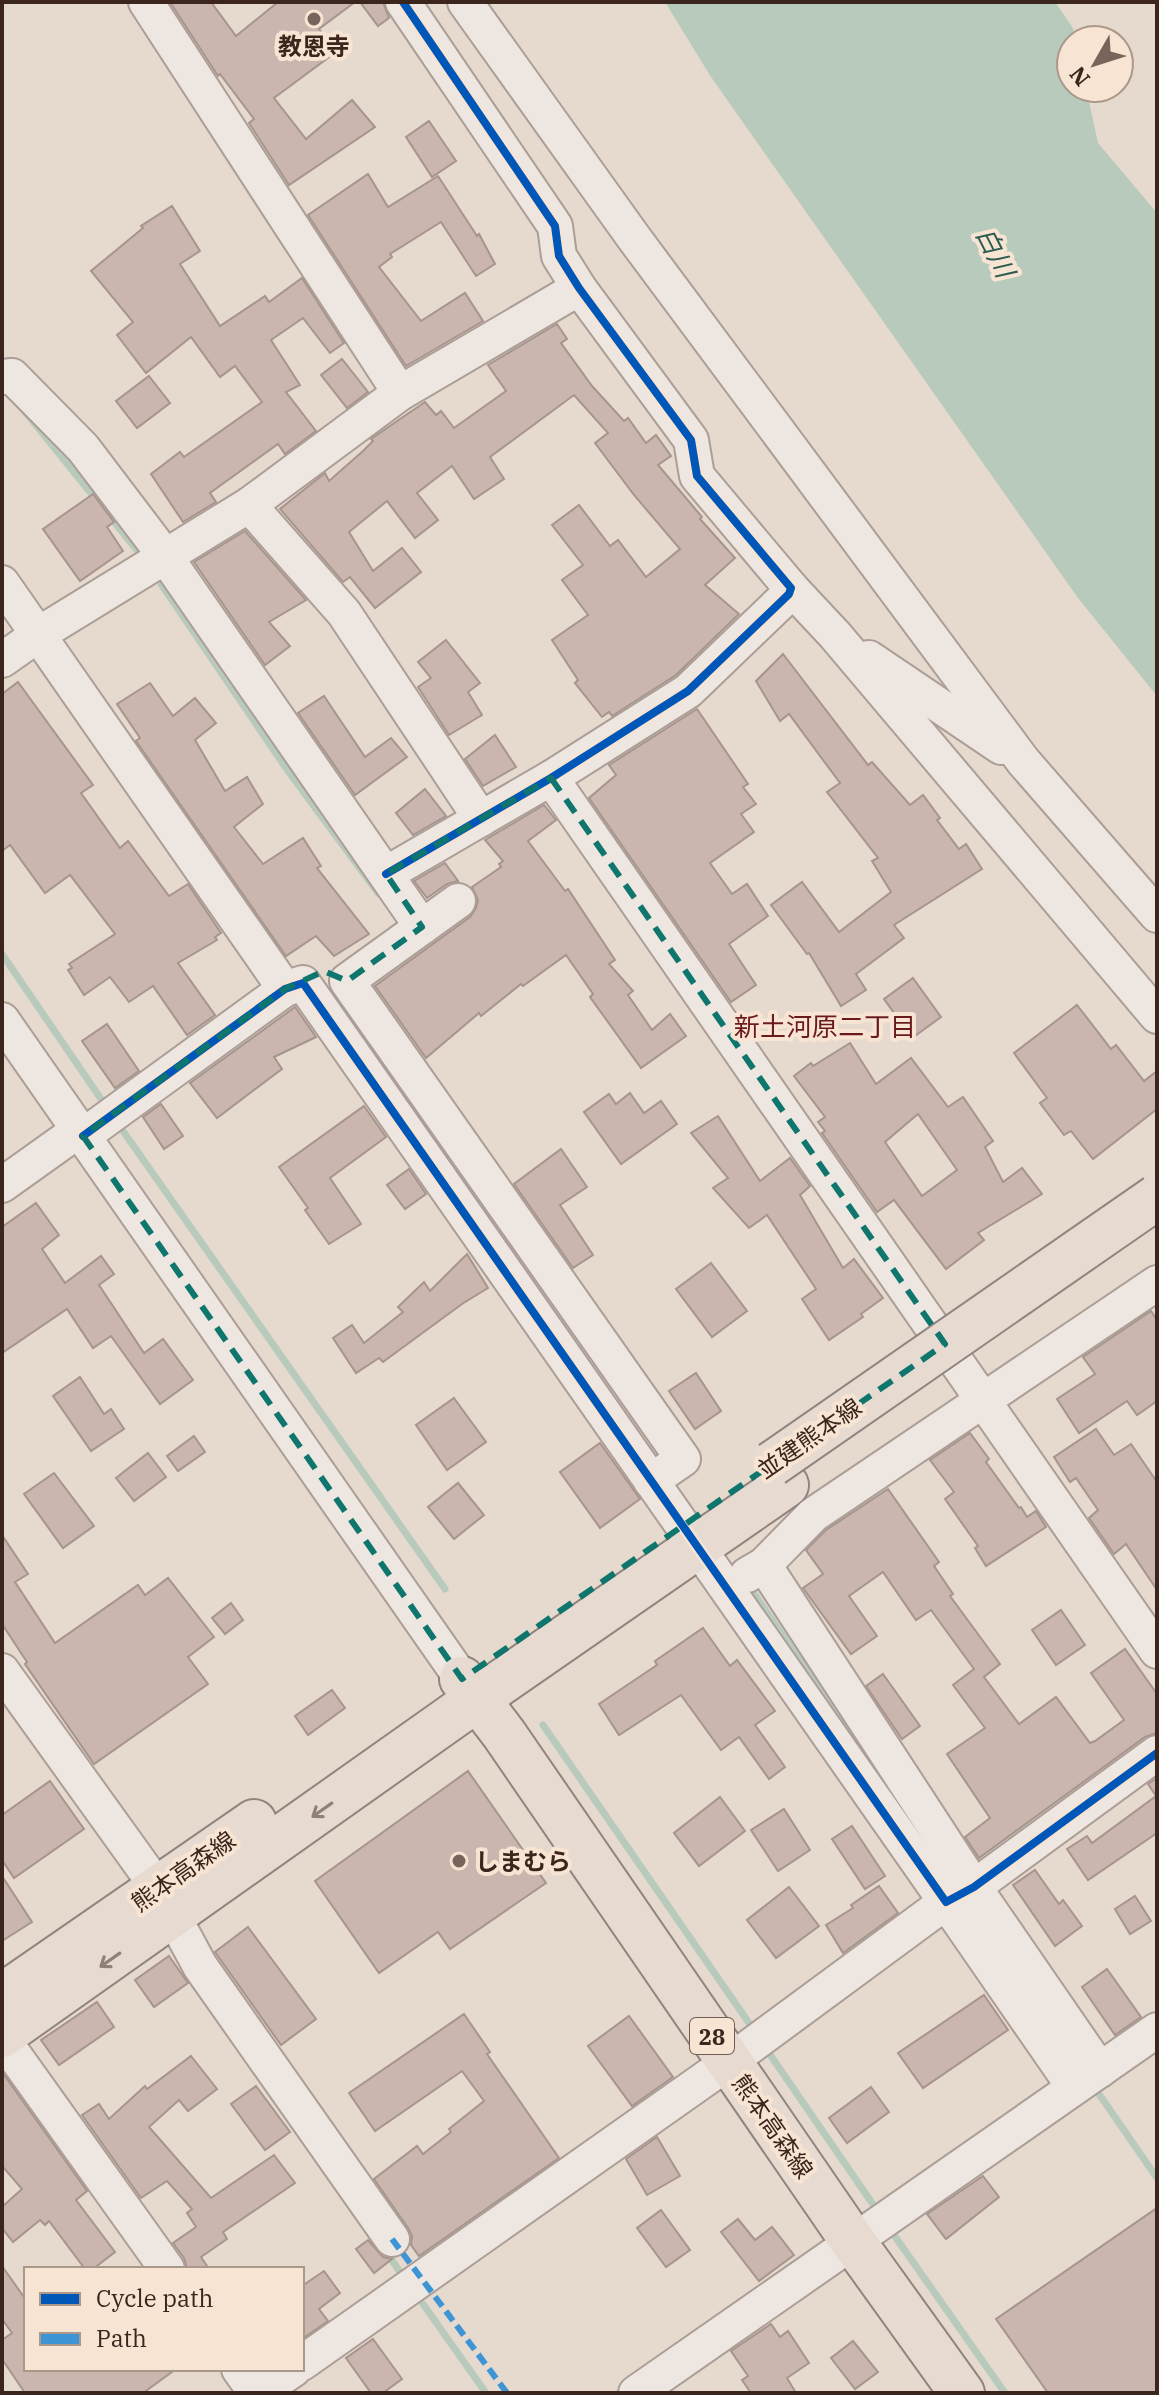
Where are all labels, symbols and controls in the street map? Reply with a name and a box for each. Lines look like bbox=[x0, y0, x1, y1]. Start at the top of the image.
marker: 教恩寺 bbox=[305, 10, 323, 28]
north arrow bbox=[1055, 24, 1135, 104]
place label: 教恩寺 bbox=[278, 30, 350, 62]
text: N bbox=[1062, 61, 1096, 93]
water label: 白川 bbox=[969, 221, 1024, 286]
district label: 新土河原二丁目 bbox=[734, 1009, 916, 1043]
street label: 並建熊本線 bbox=[751, 1390, 867, 1486]
one-way arrow bbox=[312, 1801, 334, 1818]
street label: 熊本高森線 bbox=[125, 1823, 241, 1919]
place label: しまむら bbox=[475, 1845, 571, 1877]
marker: しまむら bbox=[450, 1852, 468, 1870]
one-way arrow bbox=[100, 1952, 122, 1968]
road number: 28 bbox=[690, 2018, 734, 2054]
street label: 熊本高森線 bbox=[725, 2068, 821, 2184]
legend bbox=[24, 2267, 304, 2371]
text: Cycle path bbox=[96, 2282, 213, 2314]
text: Path bbox=[96, 2322, 147, 2354]

